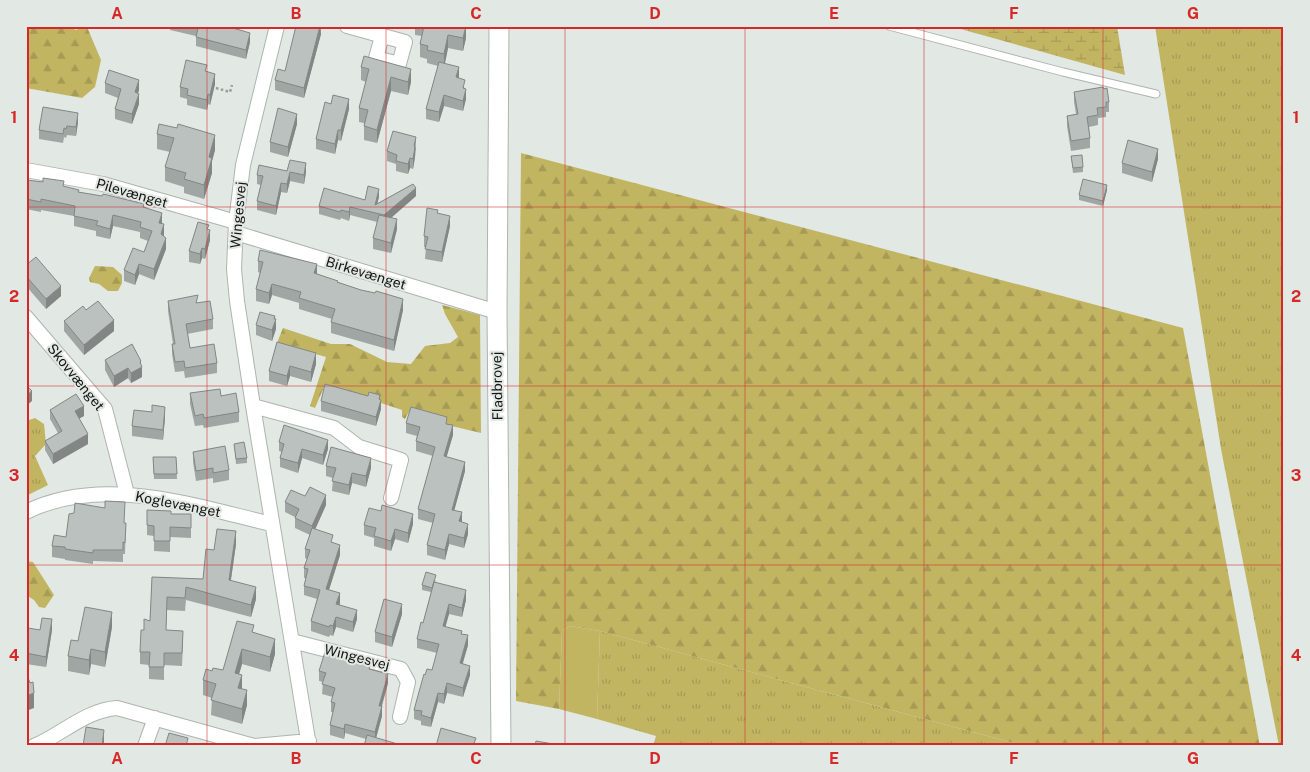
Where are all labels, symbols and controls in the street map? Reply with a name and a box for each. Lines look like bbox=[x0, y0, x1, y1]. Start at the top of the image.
text: A bbox=[111, 4, 123, 23]
text: B bbox=[291, 4, 302, 23]
text: C bbox=[470, 4, 482, 23]
text: D bbox=[649, 4, 661, 23]
text: E bbox=[829, 4, 839, 23]
text: F bbox=[1009, 4, 1019, 23]
text: G bbox=[1187, 4, 1199, 23]
text: 1 bbox=[11, 108, 17, 127]
text: 1 bbox=[1293, 108, 1299, 127]
street label: Pilevænget bbox=[94, 175, 170, 211]
street label: Wingesvej bbox=[227, 181, 249, 249]
street label: Birkevænget bbox=[324, 253, 408, 293]
text: 2 bbox=[9, 287, 19, 306]
text: 2 bbox=[1291, 287, 1301, 306]
street label: Skovvænget bbox=[44, 340, 108, 414]
street label: Fladbrovej bbox=[488, 352, 506, 420]
text: 3 bbox=[9, 466, 19, 485]
text: 3 bbox=[1291, 466, 1301, 485]
street label: Koglevænget bbox=[134, 488, 222, 520]
street label: Wingesvej bbox=[323, 641, 391, 673]
text: 4 bbox=[9, 646, 20, 665]
text: 4 bbox=[1291, 646, 1302, 665]
text: A bbox=[111, 749, 123, 768]
text: B bbox=[291, 749, 302, 768]
text: C bbox=[470, 749, 482, 768]
text: D bbox=[649, 749, 661, 768]
text: E bbox=[829, 749, 839, 768]
text: F bbox=[1009, 749, 1019, 768]
text: G bbox=[1187, 749, 1199, 768]

